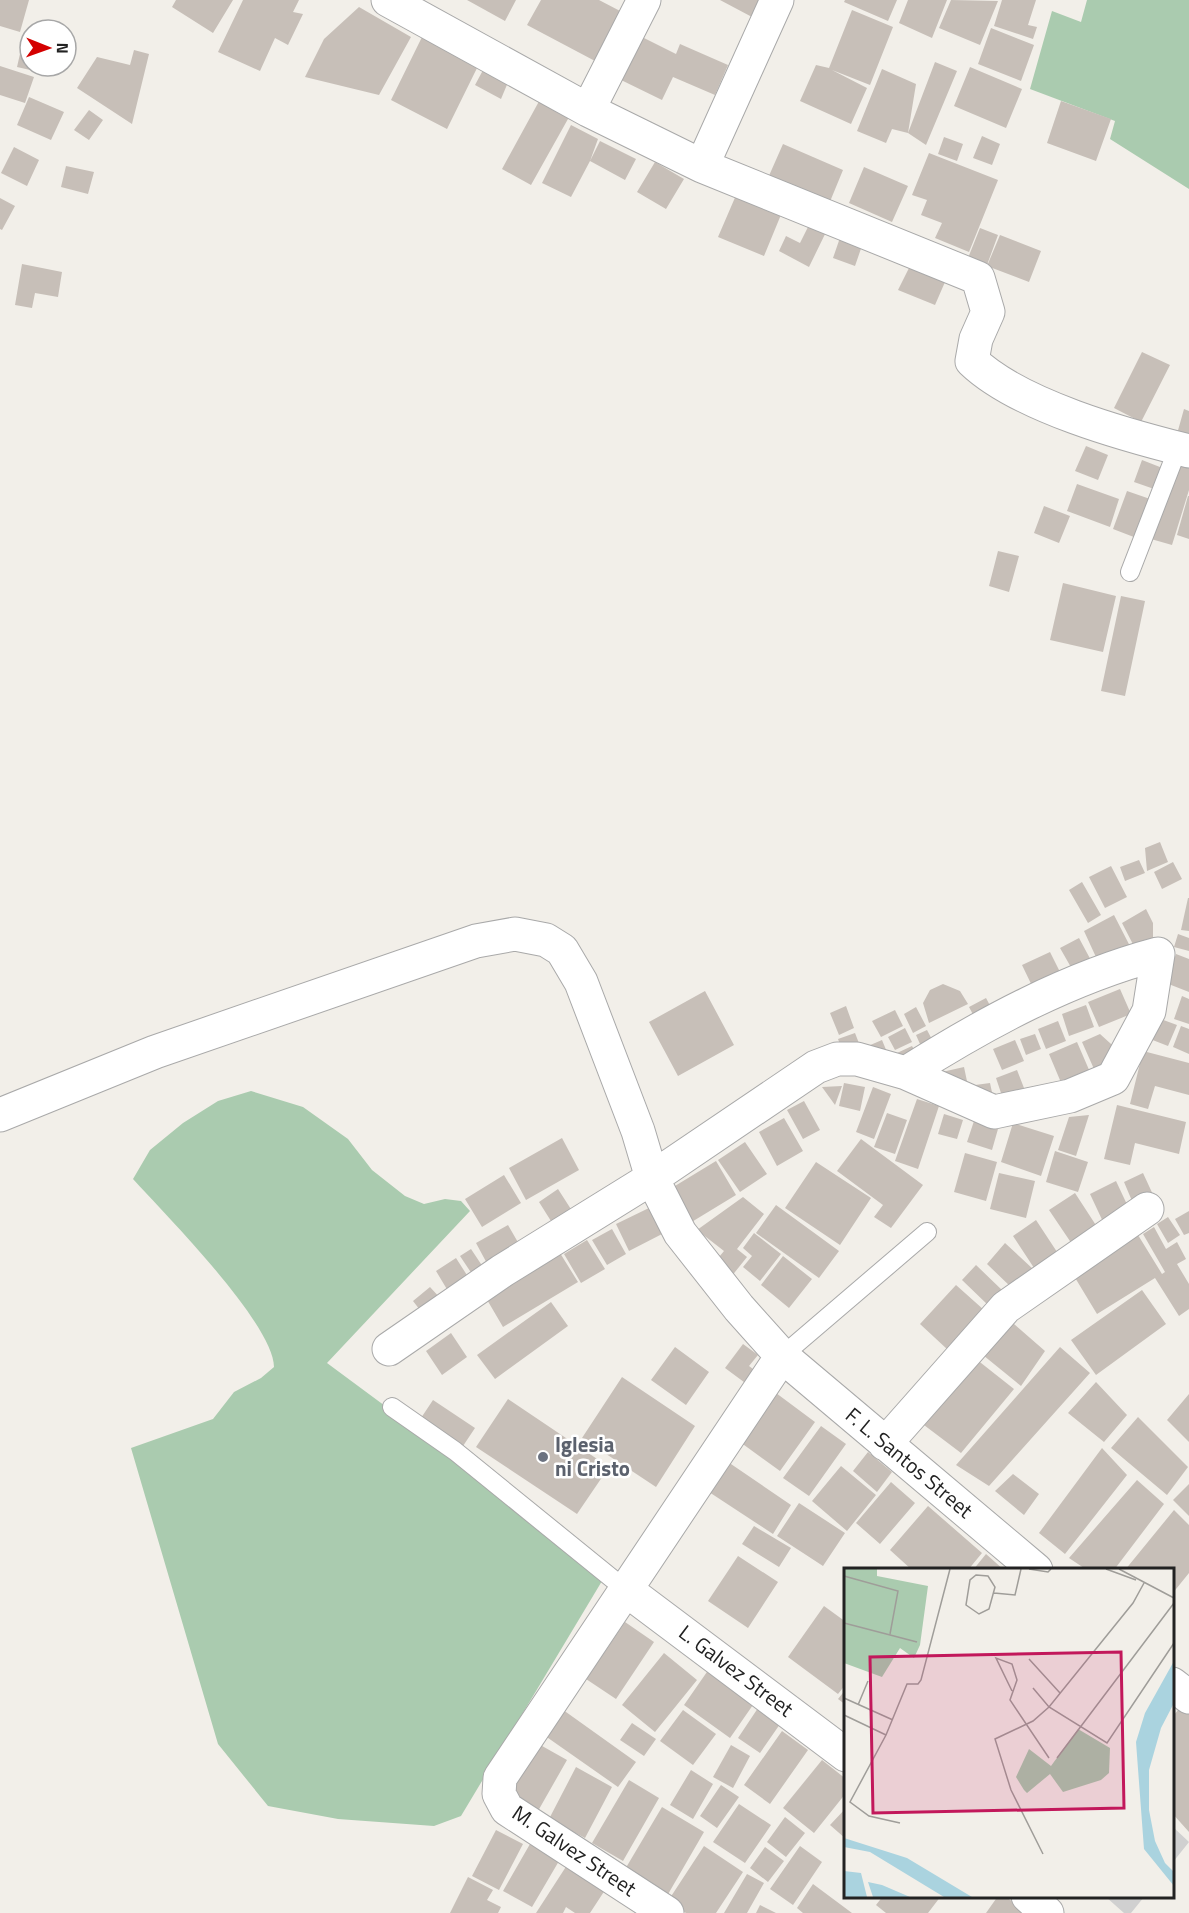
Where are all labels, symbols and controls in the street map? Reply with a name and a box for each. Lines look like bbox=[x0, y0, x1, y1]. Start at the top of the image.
north arrow bbox=[18, 18, 78, 78]
text: N bbox=[51, 43, 75, 54]
street label: F. L. Santos Street bbox=[839, 1399, 981, 1526]
place label: Iglesia ni Cristo bbox=[555, 1428, 630, 1484]
marker: Iglesia ni Cristo bbox=[536, 1450, 550, 1464]
inset map bbox=[844, 1568, 1174, 1898]
street label: L. Galvez Street bbox=[673, 1616, 801, 1724]
street label: M. Galvez Street bbox=[506, 1797, 644, 1904]

